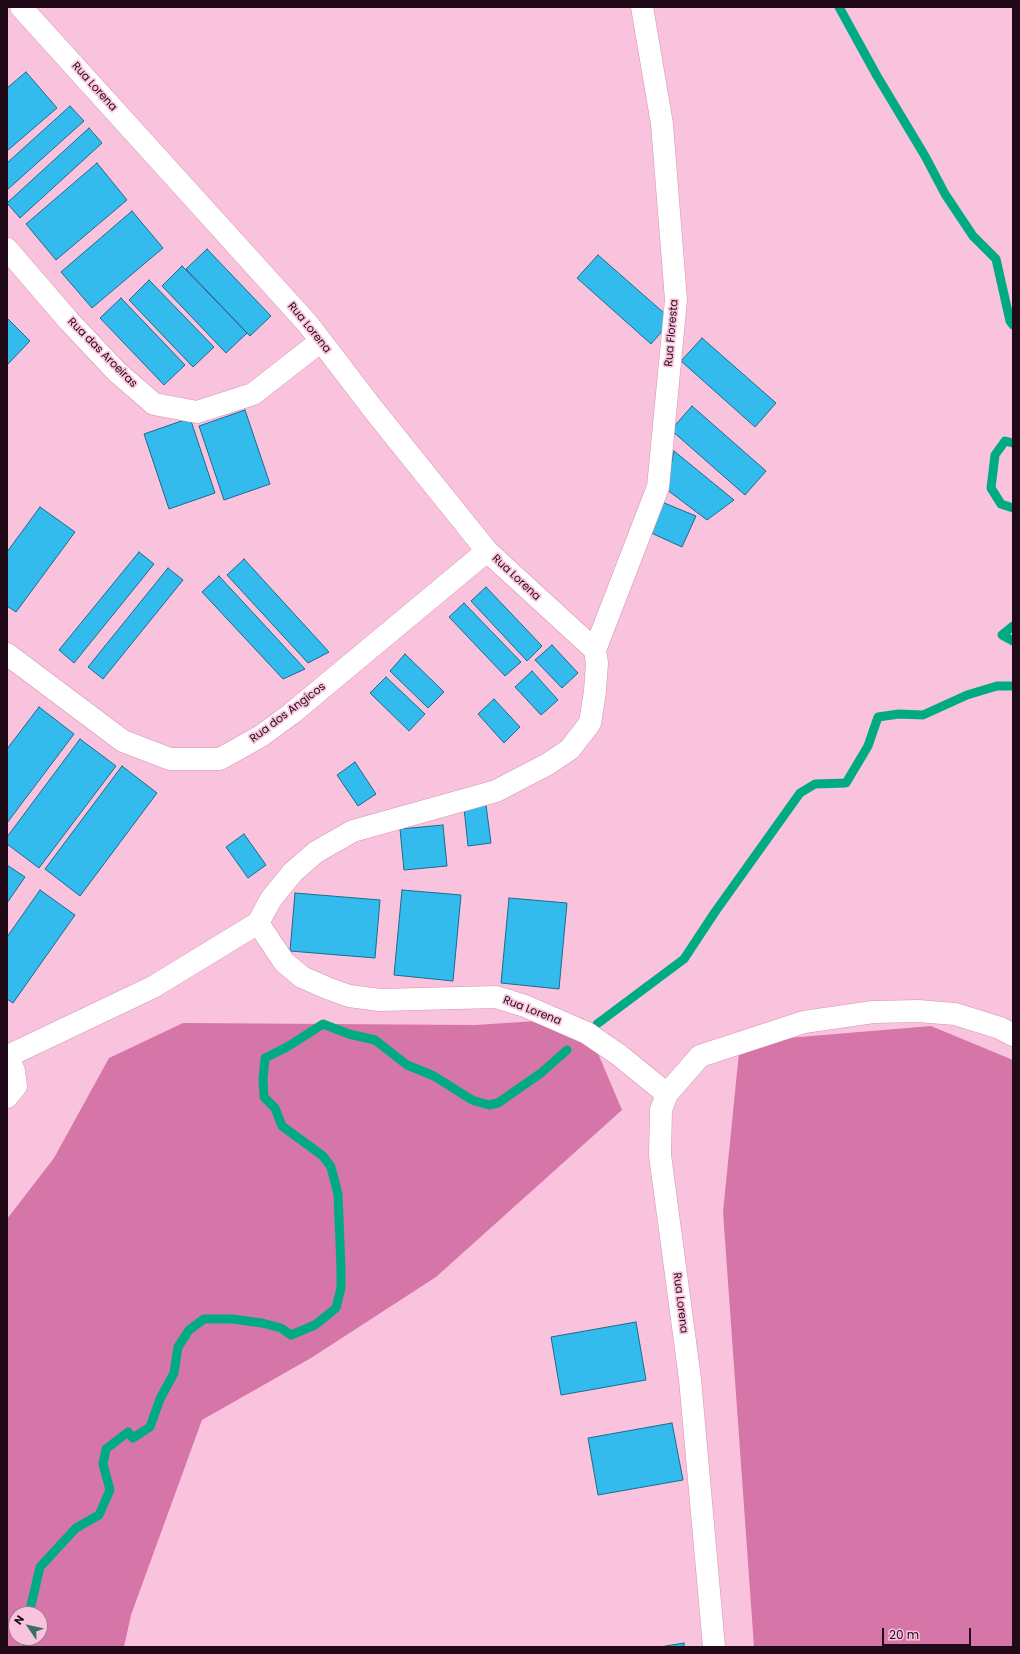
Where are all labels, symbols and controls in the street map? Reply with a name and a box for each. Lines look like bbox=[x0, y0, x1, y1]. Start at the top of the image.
street label: Rua Lorena bbox=[69, 60, 119, 114]
street label: Rua Floresta bbox=[662, 299, 682, 367]
street label: Rua Lorena bbox=[285, 300, 333, 356]
street label: Rua das Aroeiras bbox=[64, 315, 140, 391]
street label: Rua Lorena bbox=[489, 552, 543, 604]
street label: Rua dos Angicos bbox=[248, 680, 328, 746]
street label: Rua Lorena bbox=[501, 994, 563, 1028]
street label: Rua Lorena bbox=[670, 1272, 690, 1334]
north arrow bbox=[8, 1606, 48, 1646]
text: N bbox=[10, 1612, 28, 1628]
scale bar bbox=[884, 1620, 973, 1646]
text: 20 m bbox=[889, 1626, 919, 1643]

